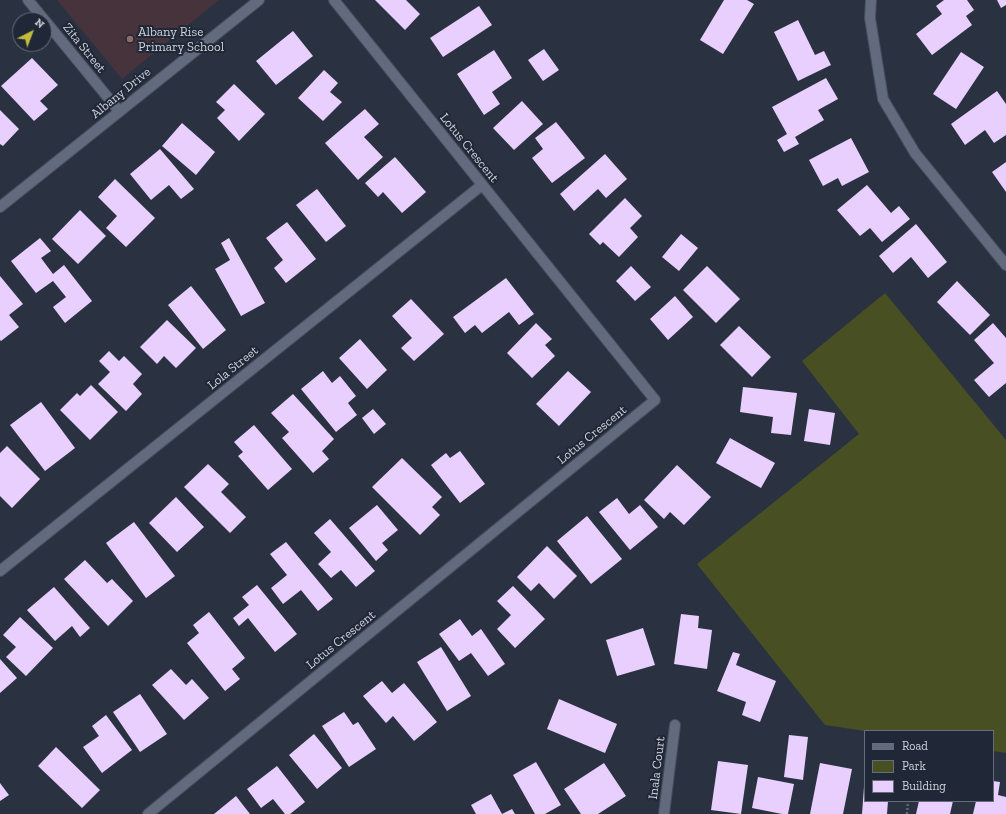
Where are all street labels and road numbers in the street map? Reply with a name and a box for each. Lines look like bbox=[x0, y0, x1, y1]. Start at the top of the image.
street label: Zita Street bbox=[59, 20, 109, 76]
street label: Albany Drive bbox=[88, 64, 154, 122]
street label: Lotus Crescent bbox=[436, 110, 502, 186]
street label: Lola Street bbox=[205, 343, 261, 393]
street label: Lotus Crescent bbox=[554, 402, 630, 468]
street label: Lotus Crescent bbox=[303, 607, 379, 673]
street label: Inala Court bbox=[645, 736, 669, 800]

